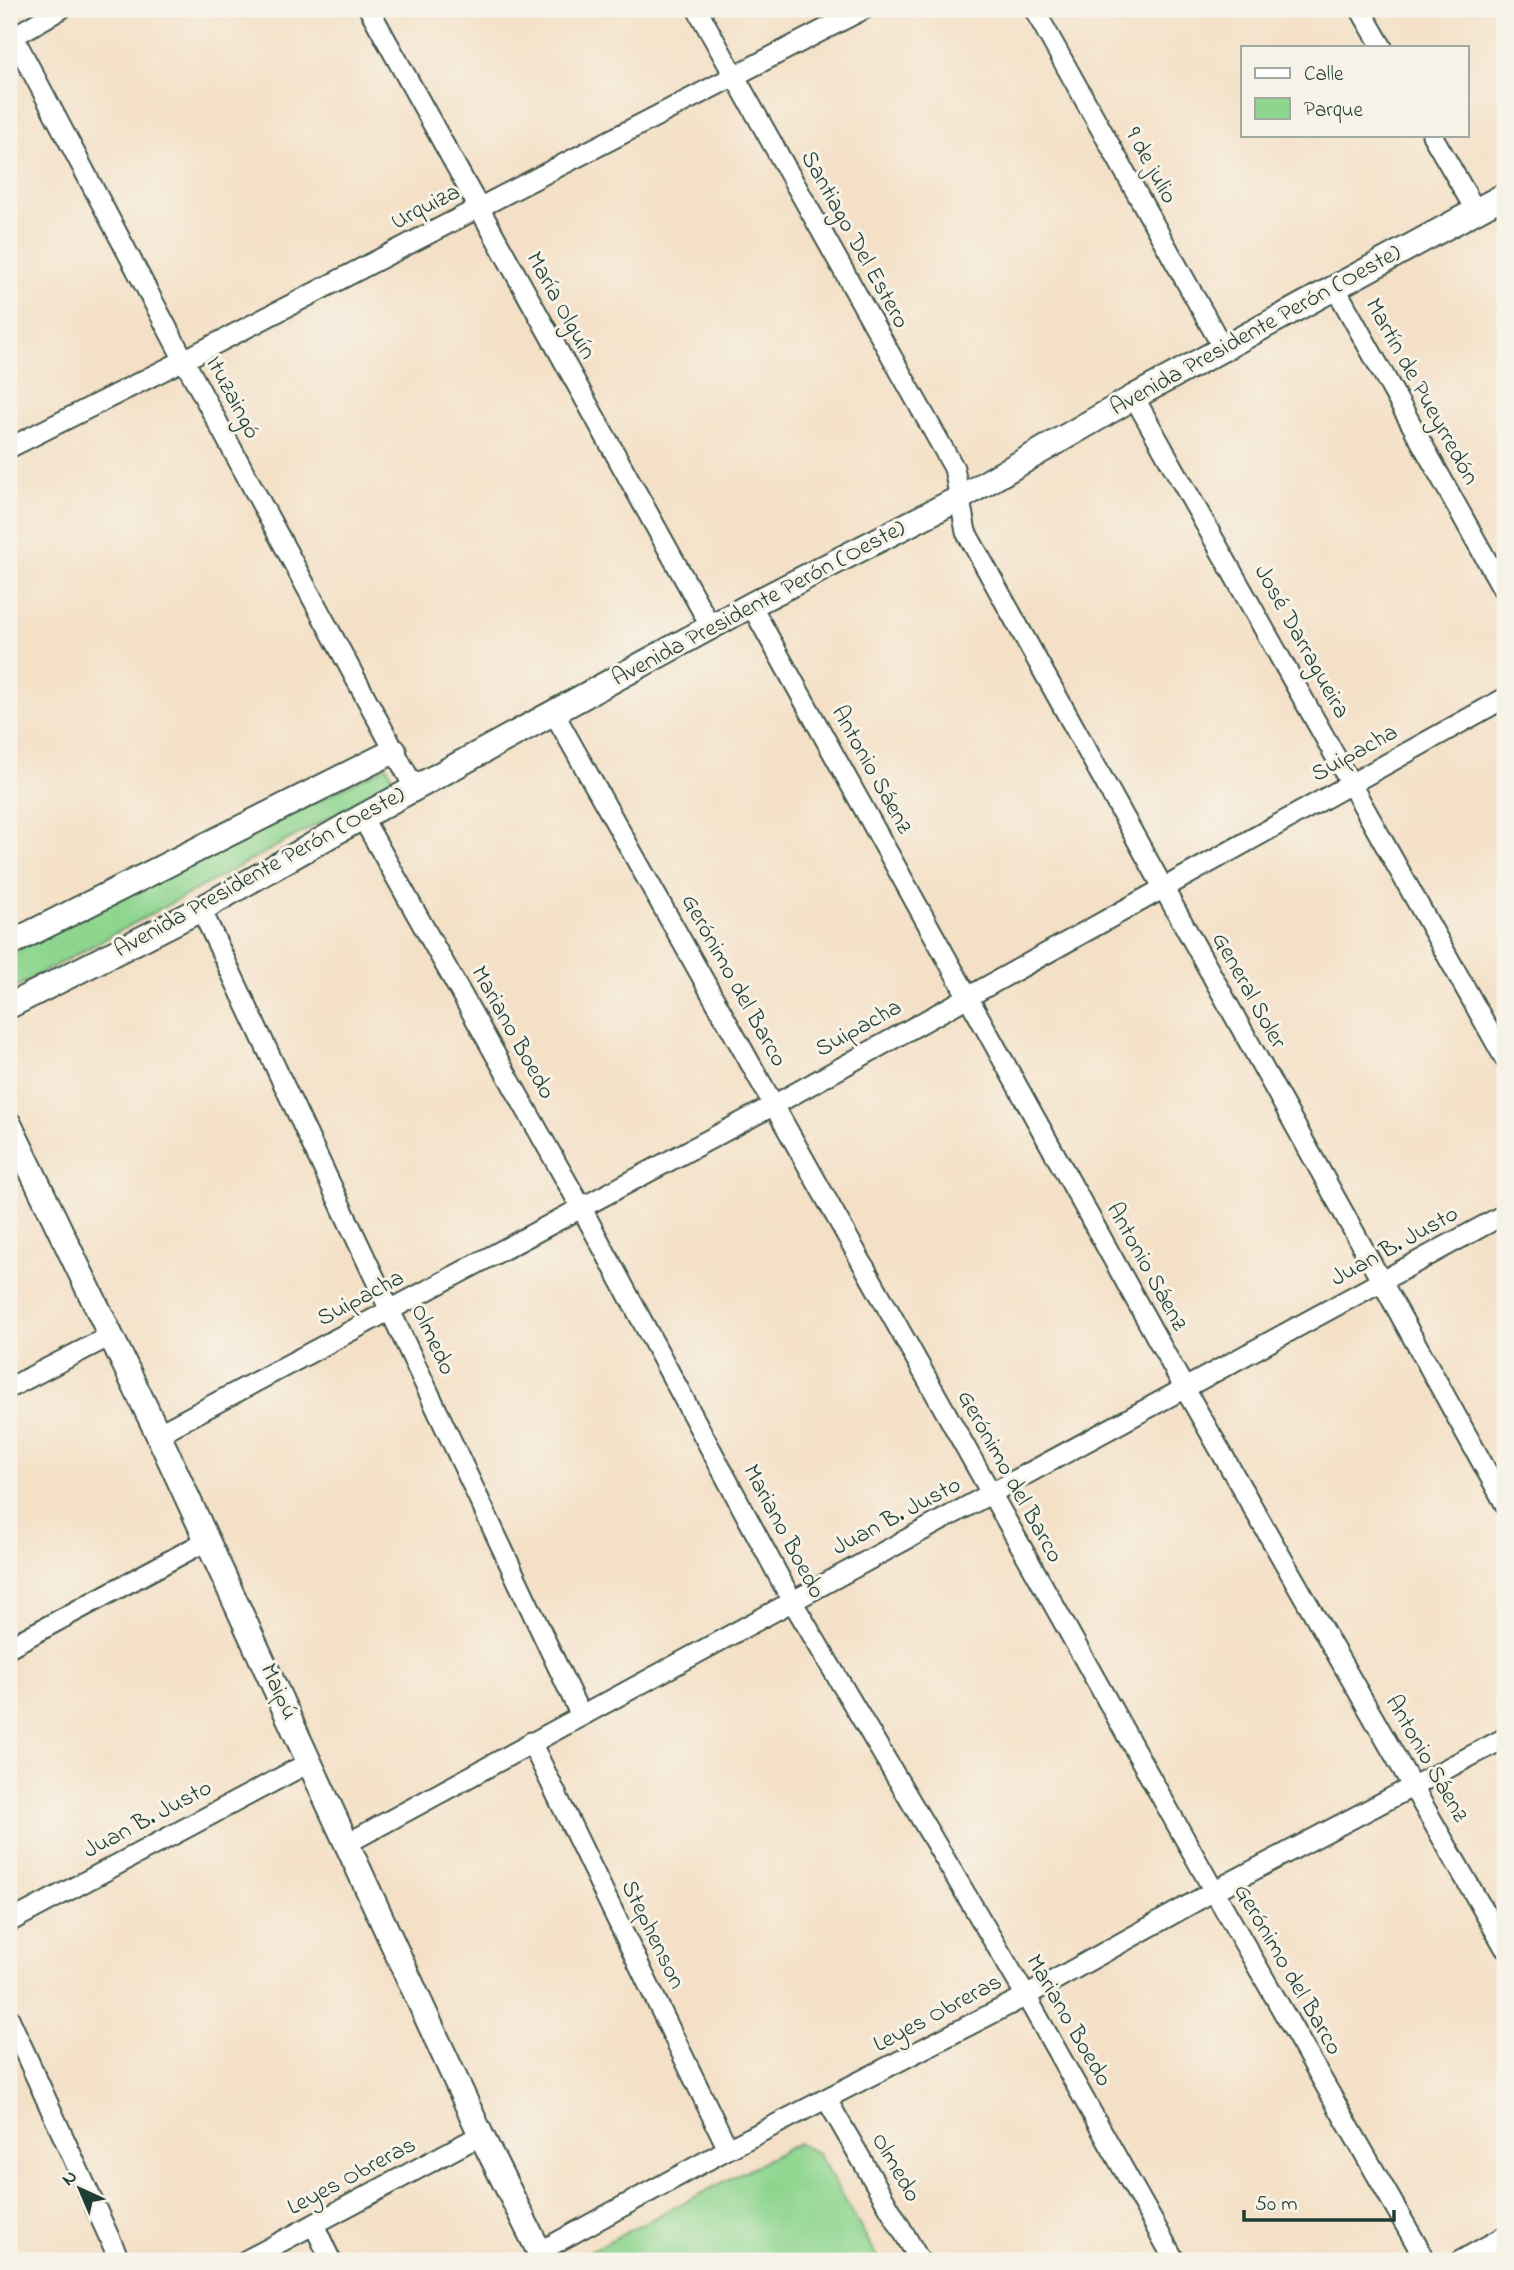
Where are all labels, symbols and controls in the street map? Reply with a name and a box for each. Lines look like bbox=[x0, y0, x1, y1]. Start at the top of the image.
legend bbox=[1241, 46, 1468, 136]
text: Calle bbox=[1304, 60, 1344, 90]
text: Parque bbox=[1304, 96, 1363, 126]
street label: 9 de julio bbox=[1115, 121, 1185, 211]
street label: Santiago Del Estero bbox=[791, 145, 917, 335]
street label: Urquiza bbox=[385, 176, 467, 240]
street label: Avenida Presidente Perón (Oeste) bbox=[1104, 236, 1408, 426]
street label: María Olguín bbox=[516, 246, 604, 366]
street label: Martín de Pueyrredón bbox=[1354, 292, 1487, 492]
street label: Ituzaingó bbox=[195, 350, 269, 446]
street label: Avenida Presidente Perón (Oeste) bbox=[606, 512, 912, 696]
street label: José Darragueira bbox=[1244, 559, 1358, 725]
street label: Antonio Sáenz bbox=[821, 699, 921, 841]
street label: Suipacha bbox=[1305, 716, 1405, 792]
street label: Avenida Presidente Perón (Oeste) bbox=[108, 778, 412, 968]
street label: Gerónimo del Barco bbox=[671, 888, 795, 1074]
street label: General Soler bbox=[1202, 926, 1295, 1056]
street label: Mariano Boedo bbox=[461, 960, 563, 1106]
street label: Suipacha bbox=[809, 991, 909, 1067]
street label: Antonio Sáenz bbox=[1096, 1196, 1196, 1338]
street label: Juan B. Justo bbox=[1325, 1197, 1465, 1297]
street label: Suipacha bbox=[311, 1261, 411, 1337]
street label: Olmedo bbox=[400, 1299, 464, 1381]
street label: Gerónimo del Barco bbox=[947, 1384, 1071, 1570]
street label: Mariano Boedo bbox=[733, 1458, 833, 1606]
street label: Juan B. Justo bbox=[826, 1468, 968, 1566]
street label: Maipú bbox=[250, 1658, 306, 1726]
street label: Antonio Sáenz bbox=[1375, 1689, 1477, 1830]
street label: Juan B. Justo bbox=[77, 1771, 219, 1869]
street label: Stephenson bbox=[611, 1875, 693, 1995]
street label: Gerónimo del Barco bbox=[1224, 1878, 1350, 2062]
street label: Mariano Boedo bbox=[1016, 1948, 1120, 2094]
street label: Leyes Obreras bbox=[867, 1965, 1009, 2063]
street label: Olmedo bbox=[861, 2127, 929, 2209]
street label: Leyes Obreras bbox=[281, 2128, 423, 2226]
north arrow bbox=[46, 2154, 116, 2224]
text: N bbox=[56, 2164, 84, 2193]
scale bar bbox=[1244, 2179, 1395, 2223]
text: 50 m bbox=[1255, 2190, 1298, 2220]

